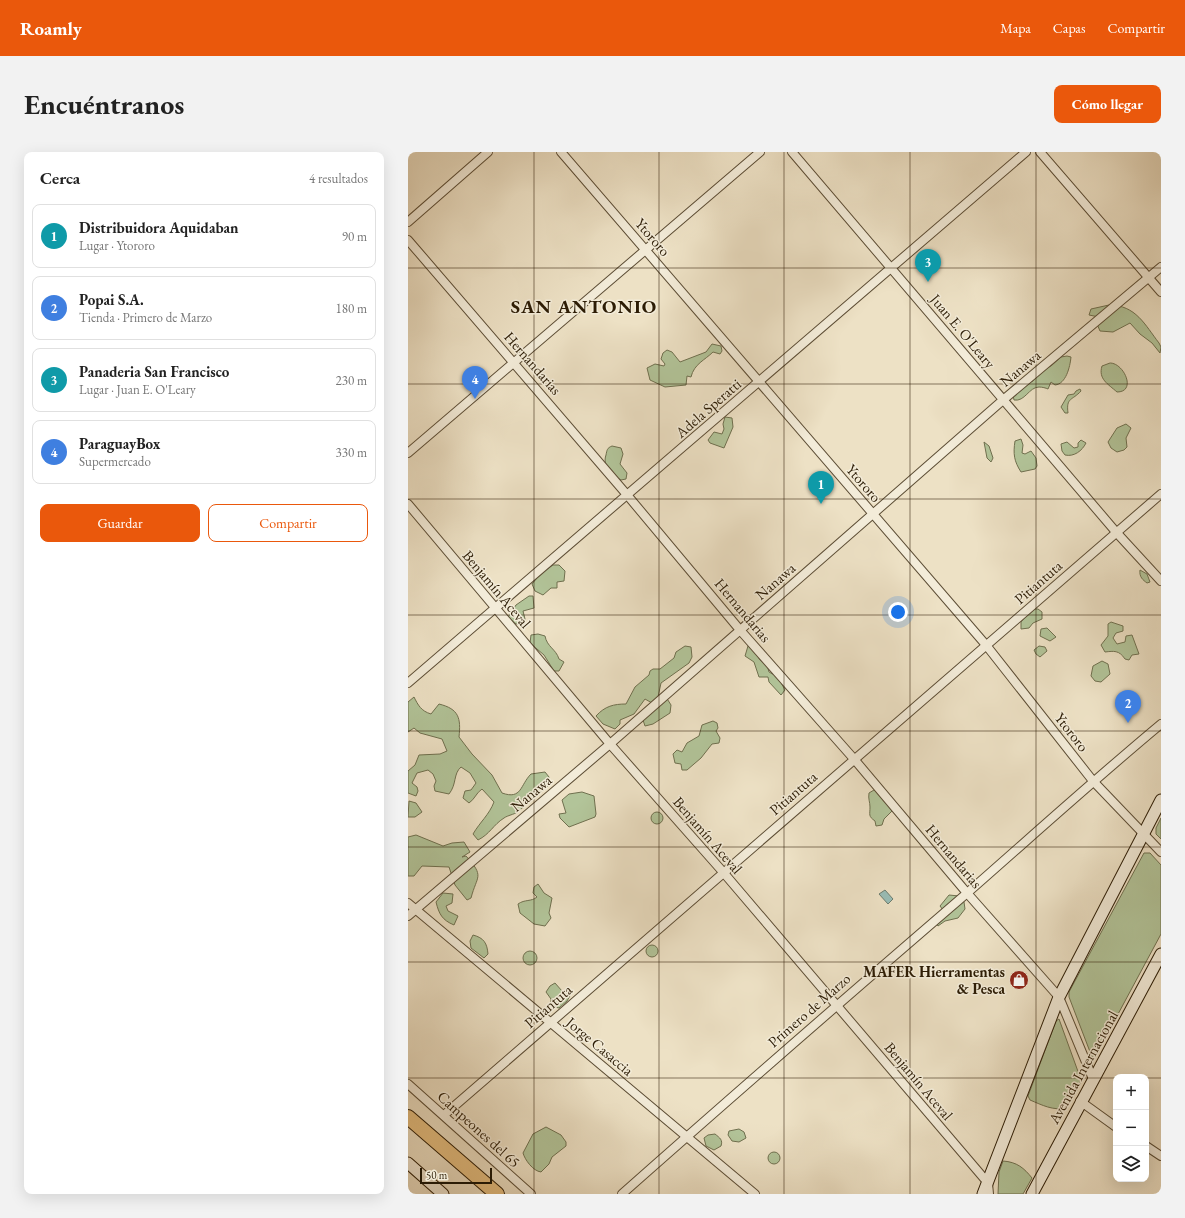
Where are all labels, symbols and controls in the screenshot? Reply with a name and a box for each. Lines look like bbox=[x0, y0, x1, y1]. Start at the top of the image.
text: Roamly bbox=[20, 16, 82, 41]
text: Mapa bbox=[1000, 19, 1031, 37]
text: Capas bbox=[1053, 19, 1085, 37]
text: Compartir bbox=[1107, 19, 1165, 37]
button: Cómo llegar bbox=[1054, 85, 1161, 123]
text: Encuéntranos bbox=[24, 86, 184, 122]
text: Cerca bbox=[40, 167, 80, 189]
text: 4 resultados bbox=[309, 170, 368, 187]
street label: Ytororo bbox=[631, 214, 675, 260]
text: Distribuidora Aquidaban bbox=[79, 218, 239, 237]
text: 1 bbox=[51, 228, 57, 245]
text: 90 m bbox=[342, 228, 367, 245]
text: Lugar · Ytororo bbox=[79, 237, 155, 254]
pin: 3 bbox=[915, 249, 941, 282]
street label: Juan E. O'Leary bbox=[925, 288, 1000, 372]
text: Popai S.A. bbox=[79, 290, 144, 309]
district label: SAN ANTONIO bbox=[511, 294, 657, 319]
text: 2 bbox=[51, 300, 57, 317]
text: 180 m bbox=[336, 300, 367, 317]
text: Tienda · Primero de Marzo bbox=[79, 309, 212, 326]
street label: Hernandarias bbox=[500, 327, 566, 399]
street label: Nanawa bbox=[996, 345, 1044, 391]
text: Panaderia San Francisco bbox=[79, 362, 229, 381]
pin: 4 bbox=[462, 366, 488, 399]
text: 3 bbox=[51, 372, 57, 389]
text: 230 m bbox=[336, 372, 367, 389]
street label: Adela Speratti bbox=[670, 374, 745, 442]
text: Lugar · Juan E. O'Leary bbox=[79, 381, 196, 398]
text: ParaguayBox bbox=[79, 434, 160, 453]
text: 4 bbox=[51, 444, 57, 461]
text: 330 m bbox=[336, 444, 367, 461]
text: Supermercado bbox=[79, 453, 151, 470]
street label: Ytororo bbox=[842, 460, 886, 506]
pin: 1 bbox=[808, 471, 834, 504]
button: Guardar bbox=[40, 504, 200, 542]
button: Compartir bbox=[208, 504, 368, 542]
street label: Benjamín Aceval bbox=[459, 546, 535, 632]
street label: Pitiantuta bbox=[1010, 556, 1066, 608]
street label: Nanawa bbox=[751, 558, 799, 604]
street label: Hernandarias bbox=[711, 574, 775, 646]
your location bbox=[888, 602, 908, 622]
pin: 2 bbox=[1115, 690, 1141, 723]
street label: Ytororo bbox=[1051, 709, 1093, 755]
street label: Pitiantuta bbox=[765, 767, 821, 819]
street label: Nanawa bbox=[507, 770, 555, 816]
street label: Benjamín Aceval bbox=[669, 792, 747, 878]
street label: Hernandarias bbox=[922, 820, 986, 892]
place label: MAFER Hierramentas & Pesca bbox=[863, 962, 1005, 998]
street label: Primero de Marzo bbox=[764, 969, 854, 1051]
shop icon: MAFER Hierramentas & Pesca bbox=[1008, 969, 1030, 991]
street label: Pitiantuta bbox=[520, 980, 576, 1032]
street label: Avenida Internacional bbox=[1043, 1007, 1122, 1128]
street label: Jorge Casaccia bbox=[561, 1011, 638, 1080]
street label: Benjamín Aceval bbox=[881, 1038, 957, 1124]
map controls bbox=[1113, 1074, 1149, 1182]
button: + bbox=[1113, 1074, 1149, 1110]
street label: Campeones del 65 bbox=[434, 1087, 524, 1171]
button: − bbox=[1113, 1110, 1149, 1146]
button: layers bbox=[1113, 1146, 1149, 1182]
scale bar bbox=[420, 1166, 492, 1185]
text: 50 m bbox=[426, 1168, 447, 1182]

